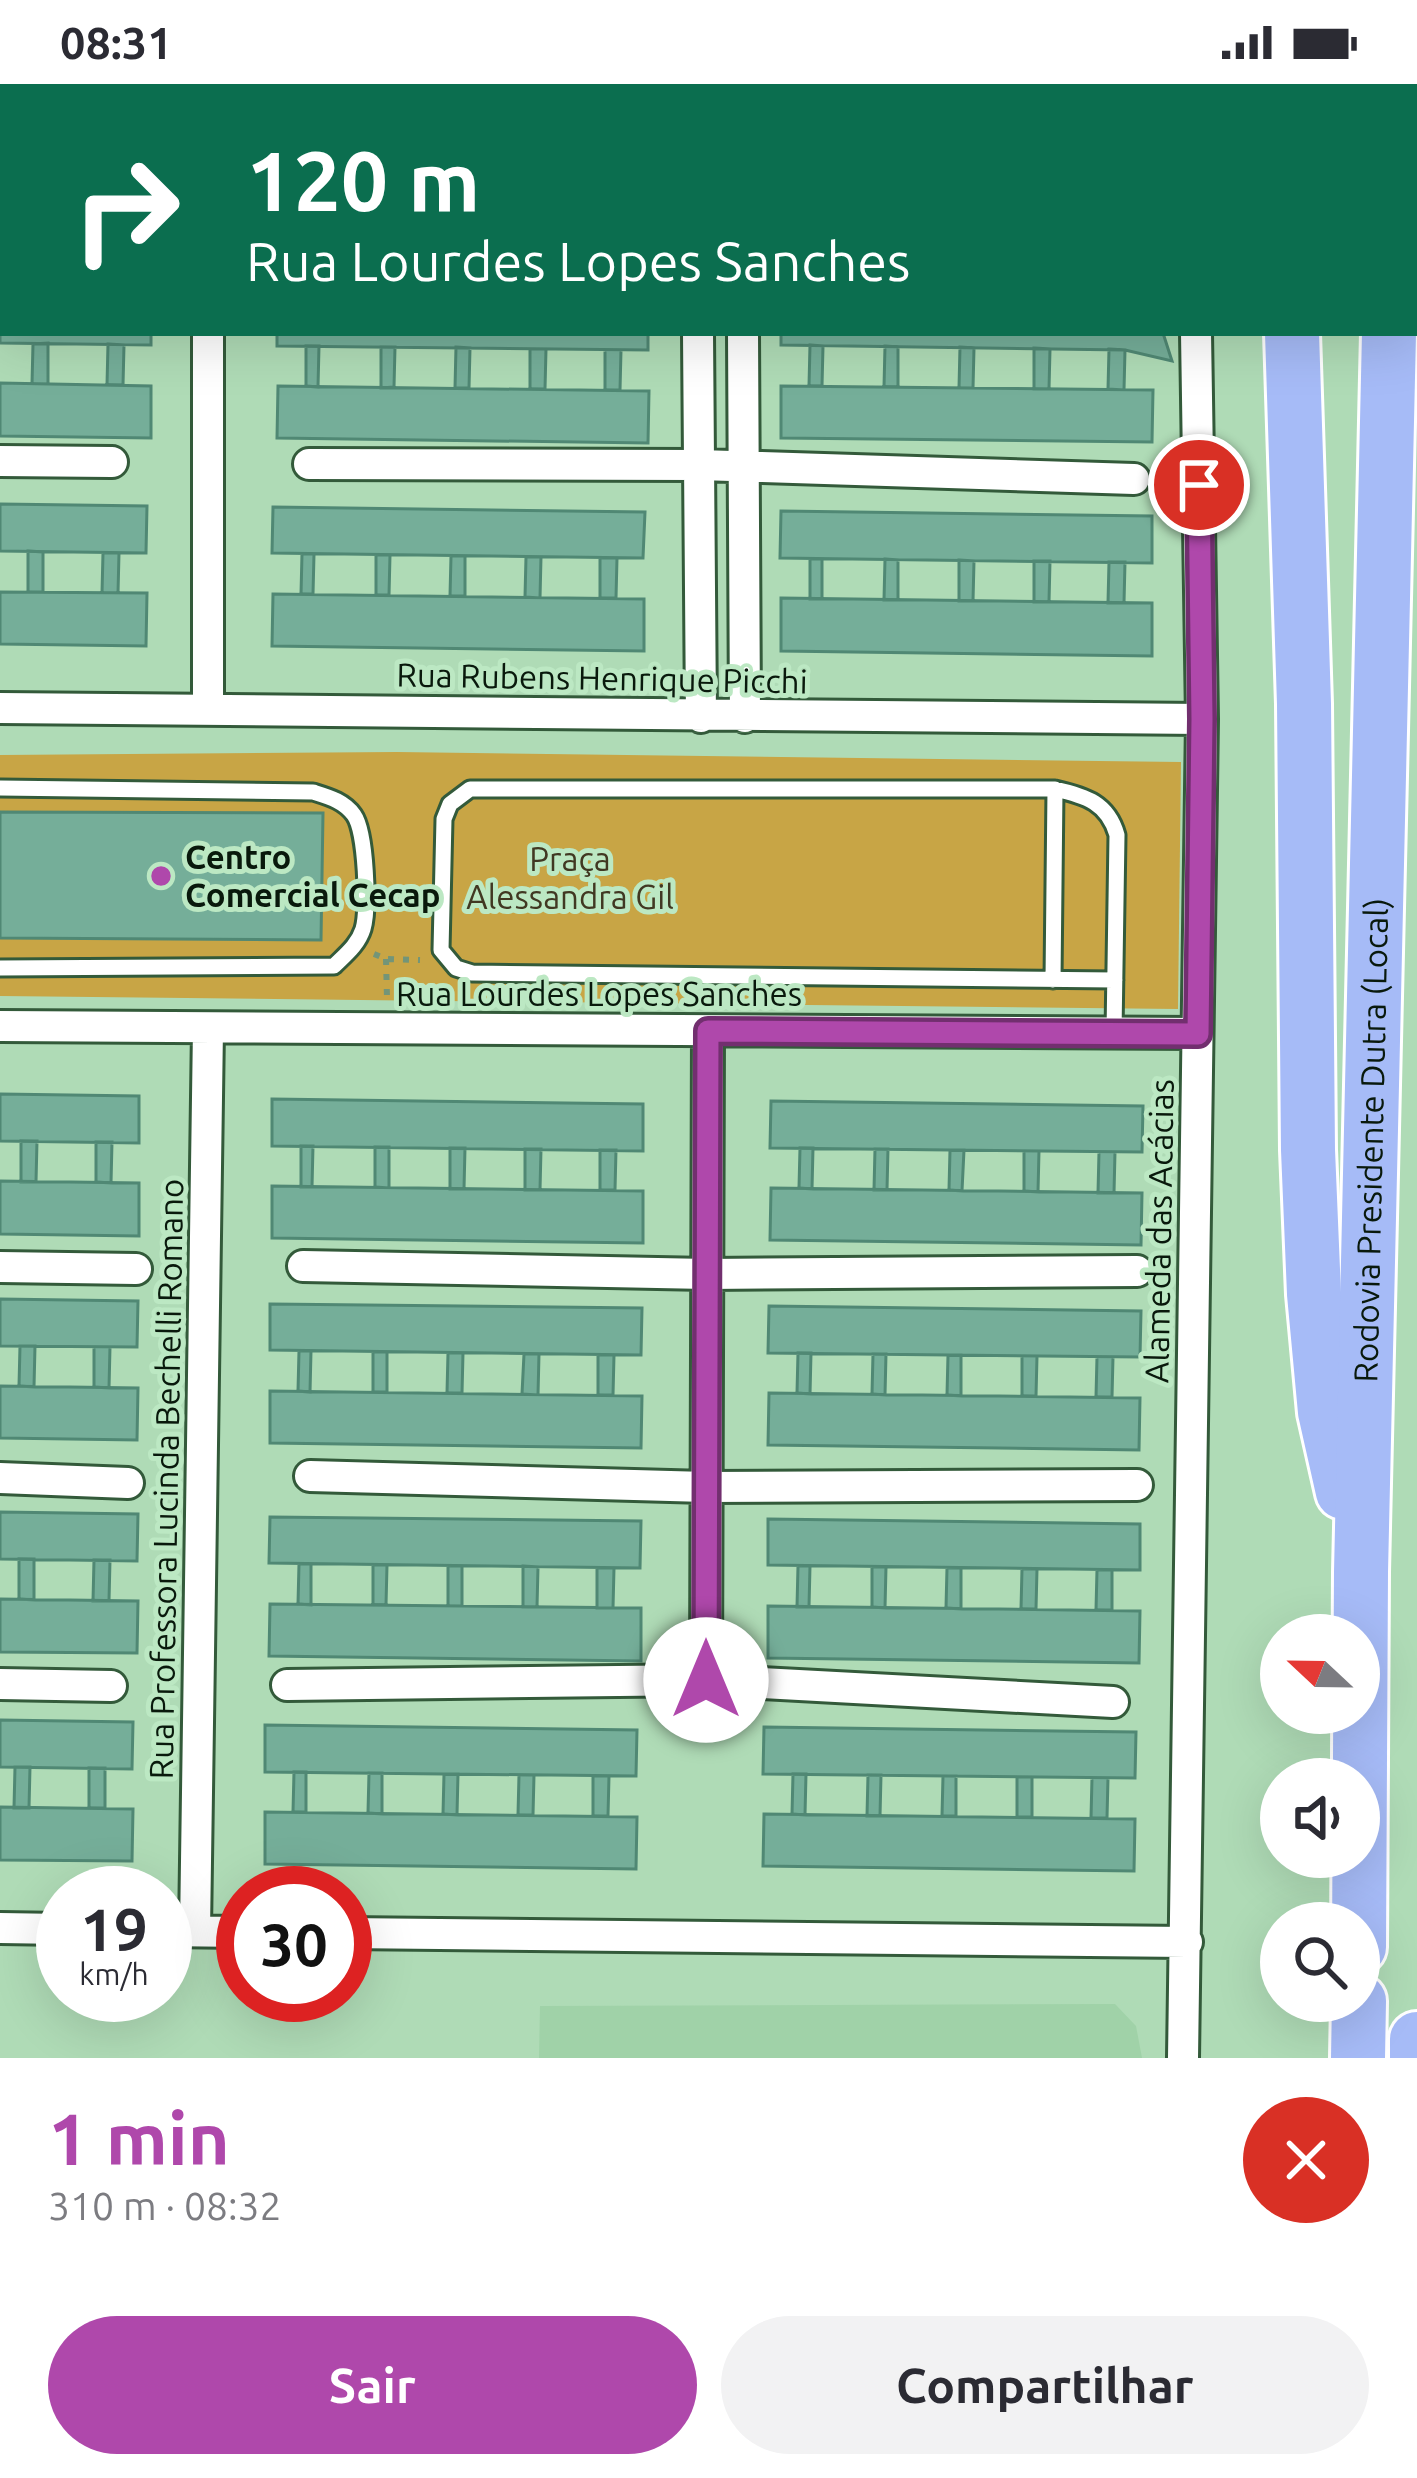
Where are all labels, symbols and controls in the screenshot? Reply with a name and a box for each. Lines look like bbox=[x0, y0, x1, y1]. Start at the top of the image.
text: 08:31 bbox=[60, 17, 173, 68]
icon: right bbox=[48, 132, 204, 288]
text: 120 m bbox=[246, 133, 480, 227]
text: Rua Lourdes Lopes Sanches bbox=[246, 231, 911, 291]
pin bbox=[1148, 434, 1250, 536]
icon: arrive bbox=[1166, 452, 1232, 518]
street label: Rua Rubens Henrique Picchi bbox=[396, 655, 808, 700]
place label: Centro Comercial Cecap bbox=[185, 838, 441, 913]
park label: Praça Alessandra Gil bbox=[466, 840, 674, 915]
marker: Centro Comercial Cecap bbox=[148, 863, 174, 889]
street label: Rodovia Presidente Dutra (Local) bbox=[1346, 897, 1395, 1383]
street label: Rua Lourdes Lopes Sanches bbox=[396, 975, 802, 1012]
street label: Alameda das Acácias bbox=[1137, 1079, 1180, 1383]
street label: Rua Professora Lucinda Bechelli Romano bbox=[142, 1178, 189, 1780]
north arrow bbox=[1260, 1614, 1380, 1734]
map controls bbox=[1260, 1614, 1380, 2022]
position arrow bbox=[643, 1617, 769, 1743]
button: sound bbox=[1260, 1758, 1380, 1878]
speed limit sign: 30 bbox=[216, 1866, 372, 2022]
text: 19 bbox=[80, 1895, 148, 1962]
button: search bbox=[1260, 1902, 1380, 2022]
text: km/h bbox=[79, 1957, 149, 1991]
button: close bbox=[1243, 2097, 1369, 2223]
text: 1 min bbox=[48, 2098, 230, 2179]
text: 310 m · 08:32 bbox=[48, 2184, 282, 2227]
button: Sair bbox=[48, 2316, 697, 2454]
button: Compartilhar bbox=[721, 2316, 1369, 2454]

